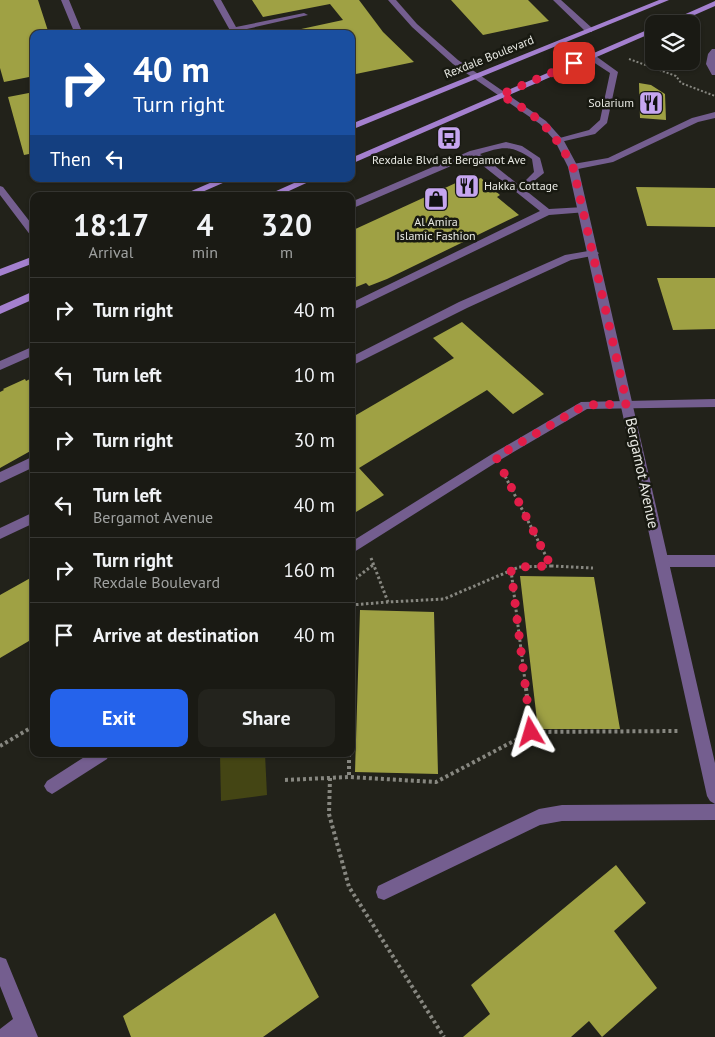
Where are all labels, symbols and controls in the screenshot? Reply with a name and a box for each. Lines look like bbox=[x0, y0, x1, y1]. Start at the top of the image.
map controls bbox=[645, 15, 700, 70]
button: layers bbox=[645, 15, 700, 70]
street label: Rexdale Boulevard bbox=[442, 32, 536, 81]
pin bbox=[553, 42, 595, 84]
text: 40 m bbox=[133, 46, 210, 92]
icon: arrive bbox=[560, 49, 588, 77]
icon: right bbox=[50, 50, 115, 115]
text: Turn right bbox=[133, 90, 225, 118]
restaurant icon: Solarium bbox=[638, 90, 664, 116]
place label: Solarium bbox=[588, 95, 634, 110]
bus stop icon: Rexdale Blvd at Bergamot Ave bbox=[436, 125, 462, 151]
icon: left bbox=[101, 145, 129, 173]
text: Then bbox=[50, 147, 91, 171]
place label: Rexdale Blvd at Bergamot Ave bbox=[372, 152, 526, 167]
restaurant icon: Hakka Cottage bbox=[454, 173, 480, 199]
place label: Hakka Cottage bbox=[484, 178, 558, 193]
shop icon: Al Amira Islamic Fashion bbox=[423, 186, 449, 212]
text: 18:17 bbox=[73, 205, 149, 244]
text: 4 bbox=[197, 205, 214, 244]
text: 320 bbox=[261, 205, 312, 244]
place label: Al Amira Islamic Fashion bbox=[396, 214, 476, 243]
text: Arrival bbox=[89, 242, 133, 262]
text: min bbox=[192, 242, 218, 262]
text: m bbox=[280, 242, 293, 262]
icon: right bbox=[50, 296, 78, 324]
text: Turn right bbox=[93, 298, 173, 322]
text: 40 m bbox=[294, 298, 335, 322]
icon: left bbox=[50, 361, 78, 389]
text: Turn left bbox=[93, 363, 162, 387]
text: 10 m bbox=[294, 363, 335, 387]
street label: Bergamot Avenue bbox=[621, 416, 663, 530]
icon: right bbox=[50, 426, 78, 454]
text: Turn right bbox=[93, 428, 173, 452]
text: 30 m bbox=[294, 428, 335, 452]
text: Turn left bbox=[93, 483, 162, 507]
icon: left bbox=[50, 491, 78, 519]
text: 40 m bbox=[294, 493, 335, 517]
text: Bergamot Avenue bbox=[93, 507, 213, 527]
text: Turn right bbox=[93, 548, 173, 572]
icon: right bbox=[50, 556, 78, 584]
text: 160 m bbox=[283, 558, 335, 582]
text: Rexdale Boulevard bbox=[93, 572, 220, 592]
icon: arrive bbox=[50, 621, 78, 649]
text: Arrive at destination bbox=[93, 623, 259, 647]
text: 40 m bbox=[294, 623, 335, 647]
button: Exit bbox=[50, 689, 188, 747]
button: Share bbox=[198, 689, 335, 747]
position arrow bbox=[504, 705, 556, 757]

